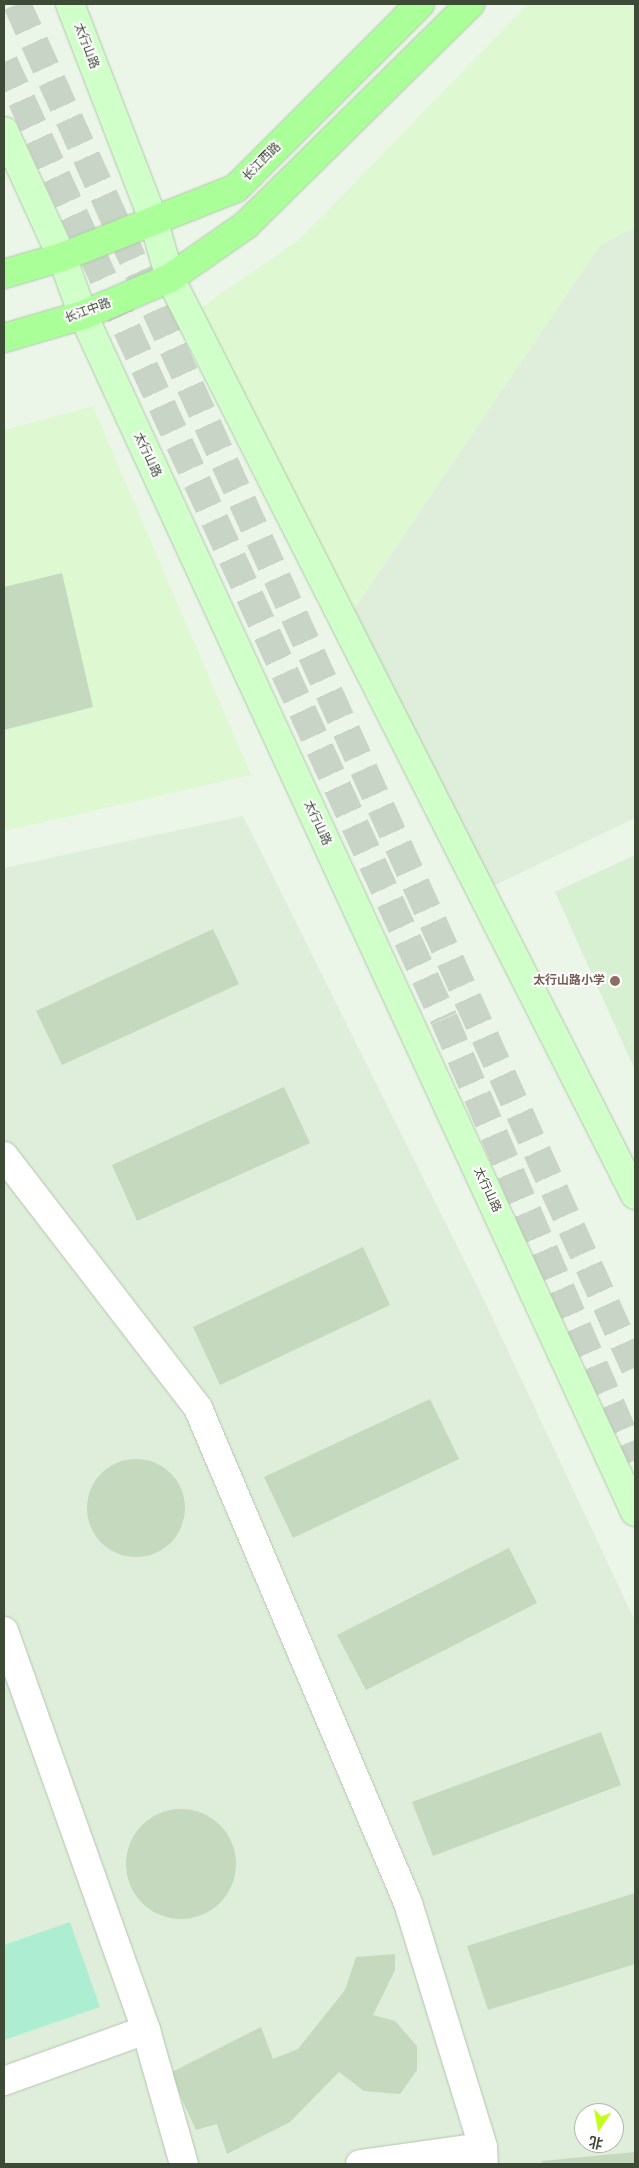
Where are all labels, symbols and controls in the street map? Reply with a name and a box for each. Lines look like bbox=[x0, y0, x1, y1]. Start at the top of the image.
street label: 太行山路 bbox=[71, 21, 101, 71]
street label: 长江西路 bbox=[240, 140, 284, 184]
street label: 长江中路 bbox=[63, 296, 113, 326]
street label: 太行山路 bbox=[130, 430, 164, 480]
street label: 太行山路 bbox=[300, 798, 334, 848]
place label: 太行山路小学 bbox=[533, 974, 605, 988]
marker: 太行山路小学 bbox=[609, 975, 621, 987]
street label: 太行山路 bbox=[470, 1165, 504, 1215]
north arrow bbox=[574, 2103, 624, 2153]
text: 北 bbox=[587, 2132, 605, 2152]

